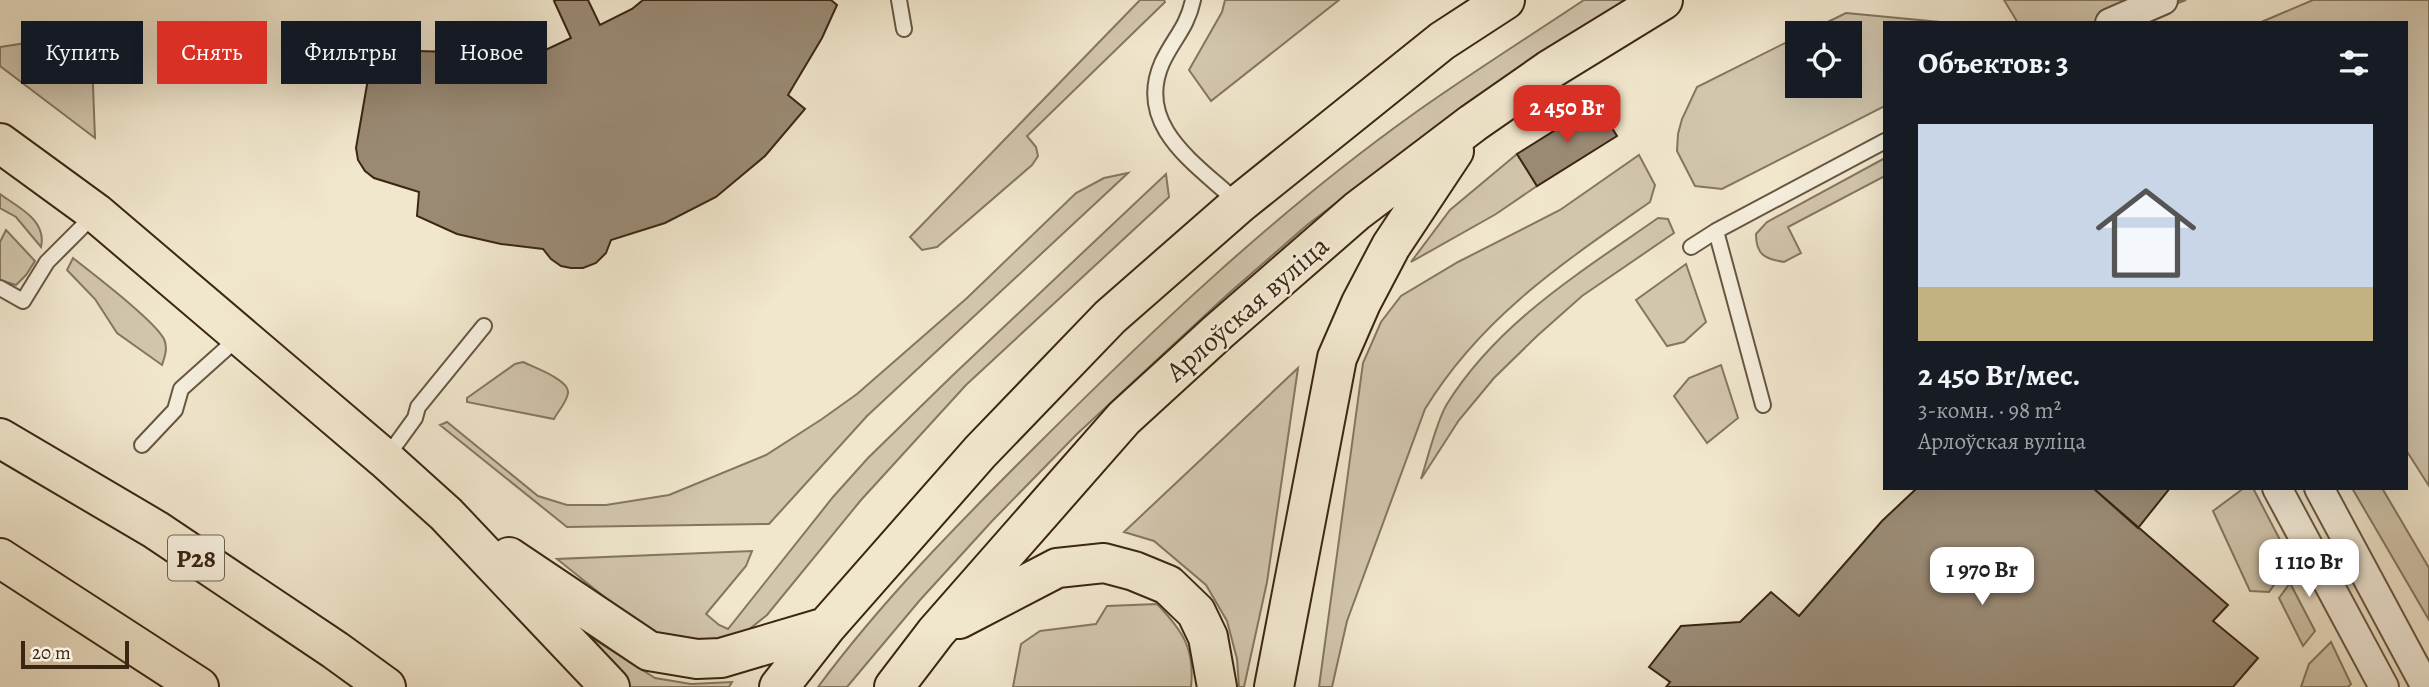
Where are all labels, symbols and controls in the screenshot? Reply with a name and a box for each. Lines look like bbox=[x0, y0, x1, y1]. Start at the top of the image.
chip: Купить bbox=[21, 21, 143, 84]
chip: Снять bbox=[157, 21, 267, 84]
chip: Фильтры bbox=[281, 21, 421, 84]
chip: Новое bbox=[435, 21, 547, 84]
map controls bbox=[1785, 21, 1862, 98]
button: locate bbox=[1785, 21, 1862, 98]
text: Объектов: 3 bbox=[1918, 43, 2069, 83]
icon: filters bbox=[2335, 44, 2373, 82]
pin: 2 450 Br bbox=[1495, 86, 1639, 145]
text: 2 450 Br bbox=[1529, 92, 1605, 123]
icon: home bbox=[2083, 170, 2209, 296]
street label: Арлоўская вуліца bbox=[1157, 227, 1337, 391]
text: 2 450 Br/мес. bbox=[1918, 355, 2081, 395]
text: 3-комн. · 98 m² bbox=[1918, 395, 2061, 426]
text: Арлоўская вуліца bbox=[1918, 426, 2086, 457]
road number: Р28 bbox=[168, 536, 224, 580]
pin: 1 110 Br bbox=[2237, 540, 2381, 599]
text: 1 110 Br bbox=[2275, 546, 2343, 577]
pin: 1 970 Br bbox=[1910, 548, 2054, 607]
text: 1 970 Br bbox=[1946, 554, 2018, 585]
scale bar bbox=[21, 638, 130, 670]
text: 20 m bbox=[32, 640, 71, 666]

